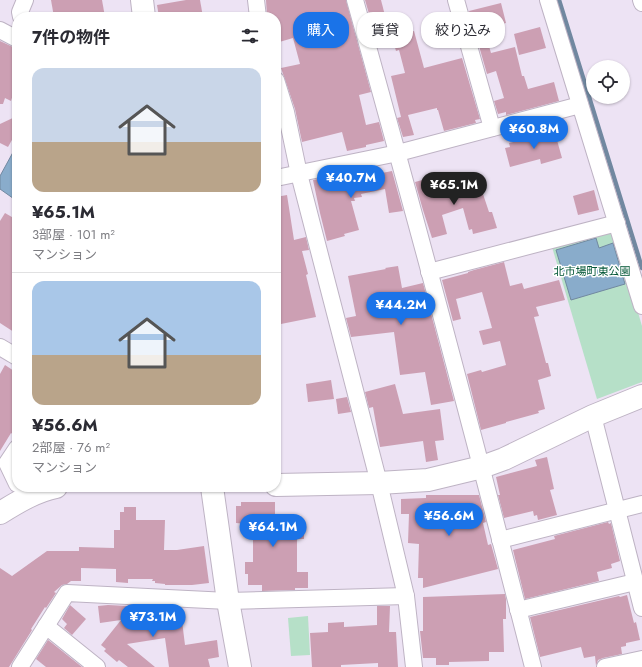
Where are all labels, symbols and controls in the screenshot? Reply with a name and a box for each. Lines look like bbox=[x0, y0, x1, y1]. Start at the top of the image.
chip: 購入 bbox=[293, 12, 349, 48]
chip: 賃貸 bbox=[357, 12, 413, 48]
chip: 絞り込み bbox=[421, 12, 505, 48]
text: 7件の物件 bbox=[32, 25, 110, 49]
icon: filters bbox=[239, 25, 261, 47]
map controls bbox=[586, 60, 630, 104]
button: locate bbox=[586, 60, 630, 104]
icon: home bbox=[111, 94, 183, 166]
pin: ¥60.8M bbox=[501, 116, 567, 150]
text: ¥60.8M bbox=[509, 119, 559, 138]
pin: ¥40.7M bbox=[318, 165, 384, 199]
text: ¥40.7M bbox=[326, 168, 376, 187]
pin: ¥65.1M bbox=[421, 172, 487, 206]
text: ¥65.1M bbox=[430, 175, 478, 194]
text: ¥65.1M bbox=[32, 200, 95, 224]
text: 3部屋 · 101 m² bbox=[32, 225, 115, 244]
text: マンション bbox=[32, 245, 97, 264]
park label: 北市場町東公園 bbox=[554, 263, 631, 279]
pin: ¥44.2M bbox=[368, 292, 434, 326]
text: ¥44.2M bbox=[375, 295, 427, 314]
icon: home bbox=[111, 307, 183, 379]
text: ¥56.6M bbox=[32, 413, 98, 437]
text: 2部屋 · 76 m² bbox=[32, 438, 110, 457]
text: マンション bbox=[32, 458, 97, 477]
pin: ¥56.6M bbox=[416, 503, 482, 537]
text: ¥56.6M bbox=[424, 506, 474, 525]
pin: ¥64.1M bbox=[240, 514, 306, 548]
text: ¥64.1M bbox=[249, 517, 297, 536]
pin: ¥73.1M bbox=[120, 604, 186, 638]
text: ¥73.1M bbox=[130, 607, 176, 626]

